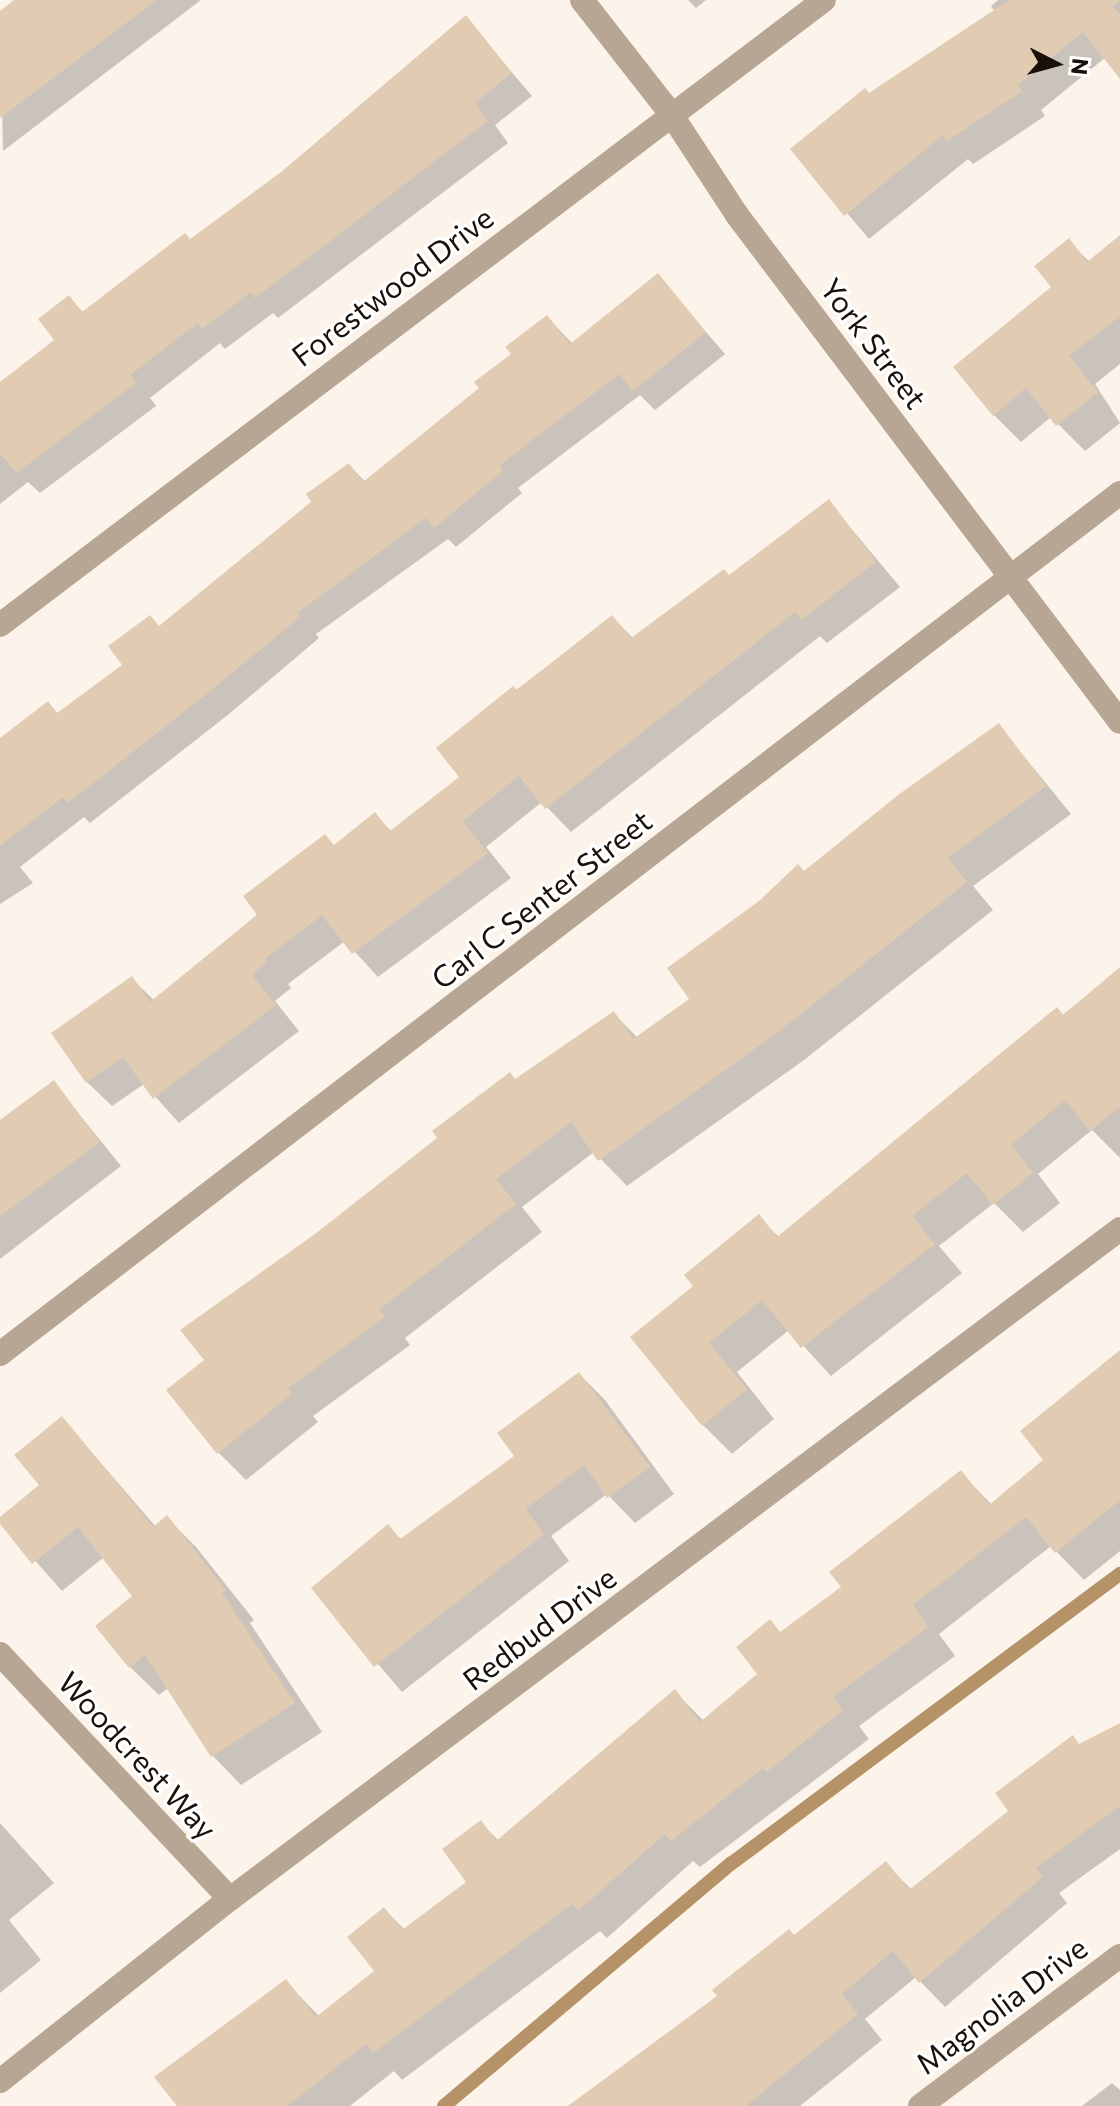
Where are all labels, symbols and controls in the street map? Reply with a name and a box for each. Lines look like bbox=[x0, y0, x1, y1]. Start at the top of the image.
north arrow bbox=[1016, 24, 1096, 104]
text: N bbox=[1066, 57, 1095, 76]
street label: Forestwood Drive bbox=[284, 199, 500, 373]
street label: York Street bbox=[813, 271, 935, 415]
street label: Carl C Senter Street bbox=[424, 802, 658, 996]
street label: Redbud Drive bbox=[455, 1559, 623, 1697]
street label: Woodcrest Way bbox=[51, 1664, 225, 1846]
street label: Magnolia Drive bbox=[908, 1929, 1094, 2081]

